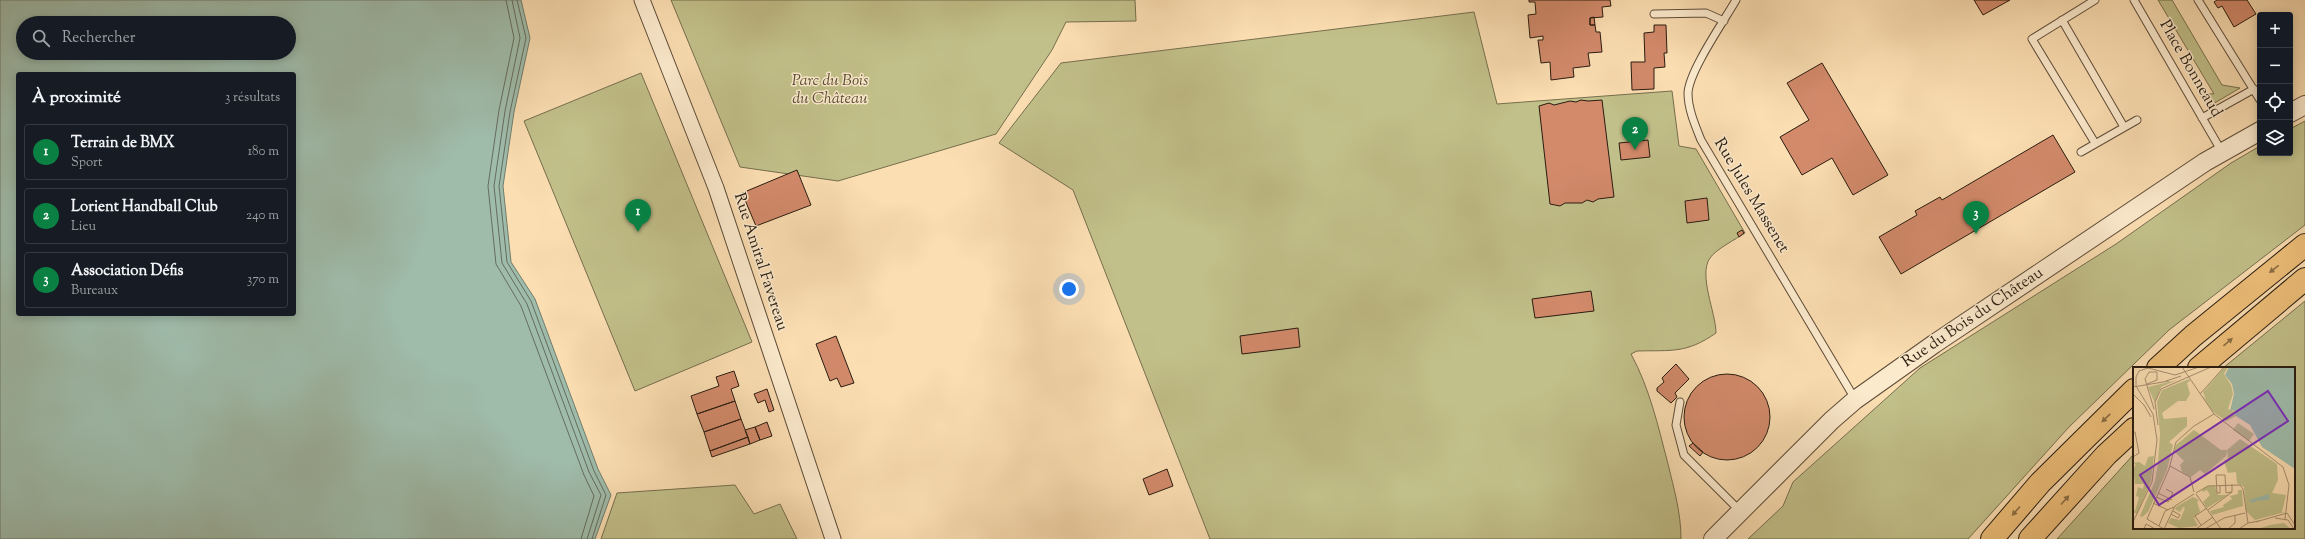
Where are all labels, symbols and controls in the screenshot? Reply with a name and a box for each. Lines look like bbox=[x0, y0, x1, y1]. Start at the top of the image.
map controls bbox=[2257, 12, 2293, 156]
button: + bbox=[2257, 12, 2293, 48]
search box bbox=[16, 16, 296, 60]
street label: Place Bonneaud bbox=[2153, 16, 2227, 122]
icon: search bbox=[30, 27, 52, 49]
text: Rechercher bbox=[62, 28, 135, 49]
button: − bbox=[2257, 48, 2293, 84]
park label: Parc du Bois du Château bbox=[792, 70, 868, 111]
button: locate bbox=[2257, 84, 2293, 120]
text: À proximité bbox=[32, 86, 121, 110]
text: 3 résultats bbox=[225, 89, 280, 107]
pin: 2 bbox=[1622, 117, 1648, 150]
button: layers bbox=[2257, 120, 2293, 156]
text: Terrain de BMX bbox=[71, 133, 175, 154]
street label: Rue Jules Massenet bbox=[1707, 134, 1795, 258]
text: 1 bbox=[44, 143, 48, 161]
text: 180 m bbox=[248, 143, 279, 161]
text: Sport bbox=[71, 154, 102, 172]
street label: Rue Amiral Favereau bbox=[727, 190, 793, 334]
text: Lorient Handball Club bbox=[71, 197, 218, 218]
pin: 1 bbox=[625, 199, 651, 232]
pin: 3 bbox=[1963, 201, 1989, 234]
text: 2 bbox=[43, 207, 49, 225]
text: 240 m bbox=[246, 207, 279, 225]
text: Lieu bbox=[71, 218, 96, 236]
text: Association Défis bbox=[71, 261, 183, 282]
street label: Rue du Bois du Château bbox=[1898, 262, 2048, 374]
one-way arrow bbox=[2269, 265, 2280, 273]
text: 3 bbox=[43, 271, 49, 289]
text: 370 m bbox=[247, 271, 279, 289]
your location bbox=[1059, 279, 1079, 299]
text: Bureaux bbox=[71, 282, 118, 300]
one-way arrow bbox=[2222, 338, 2233, 347]
inset map bbox=[2133, 367, 2295, 529]
one-way arrow bbox=[2101, 413, 2111, 423]
one-way arrow bbox=[2061, 495, 2070, 505]
one-way arrow bbox=[2011, 506, 2020, 516]

